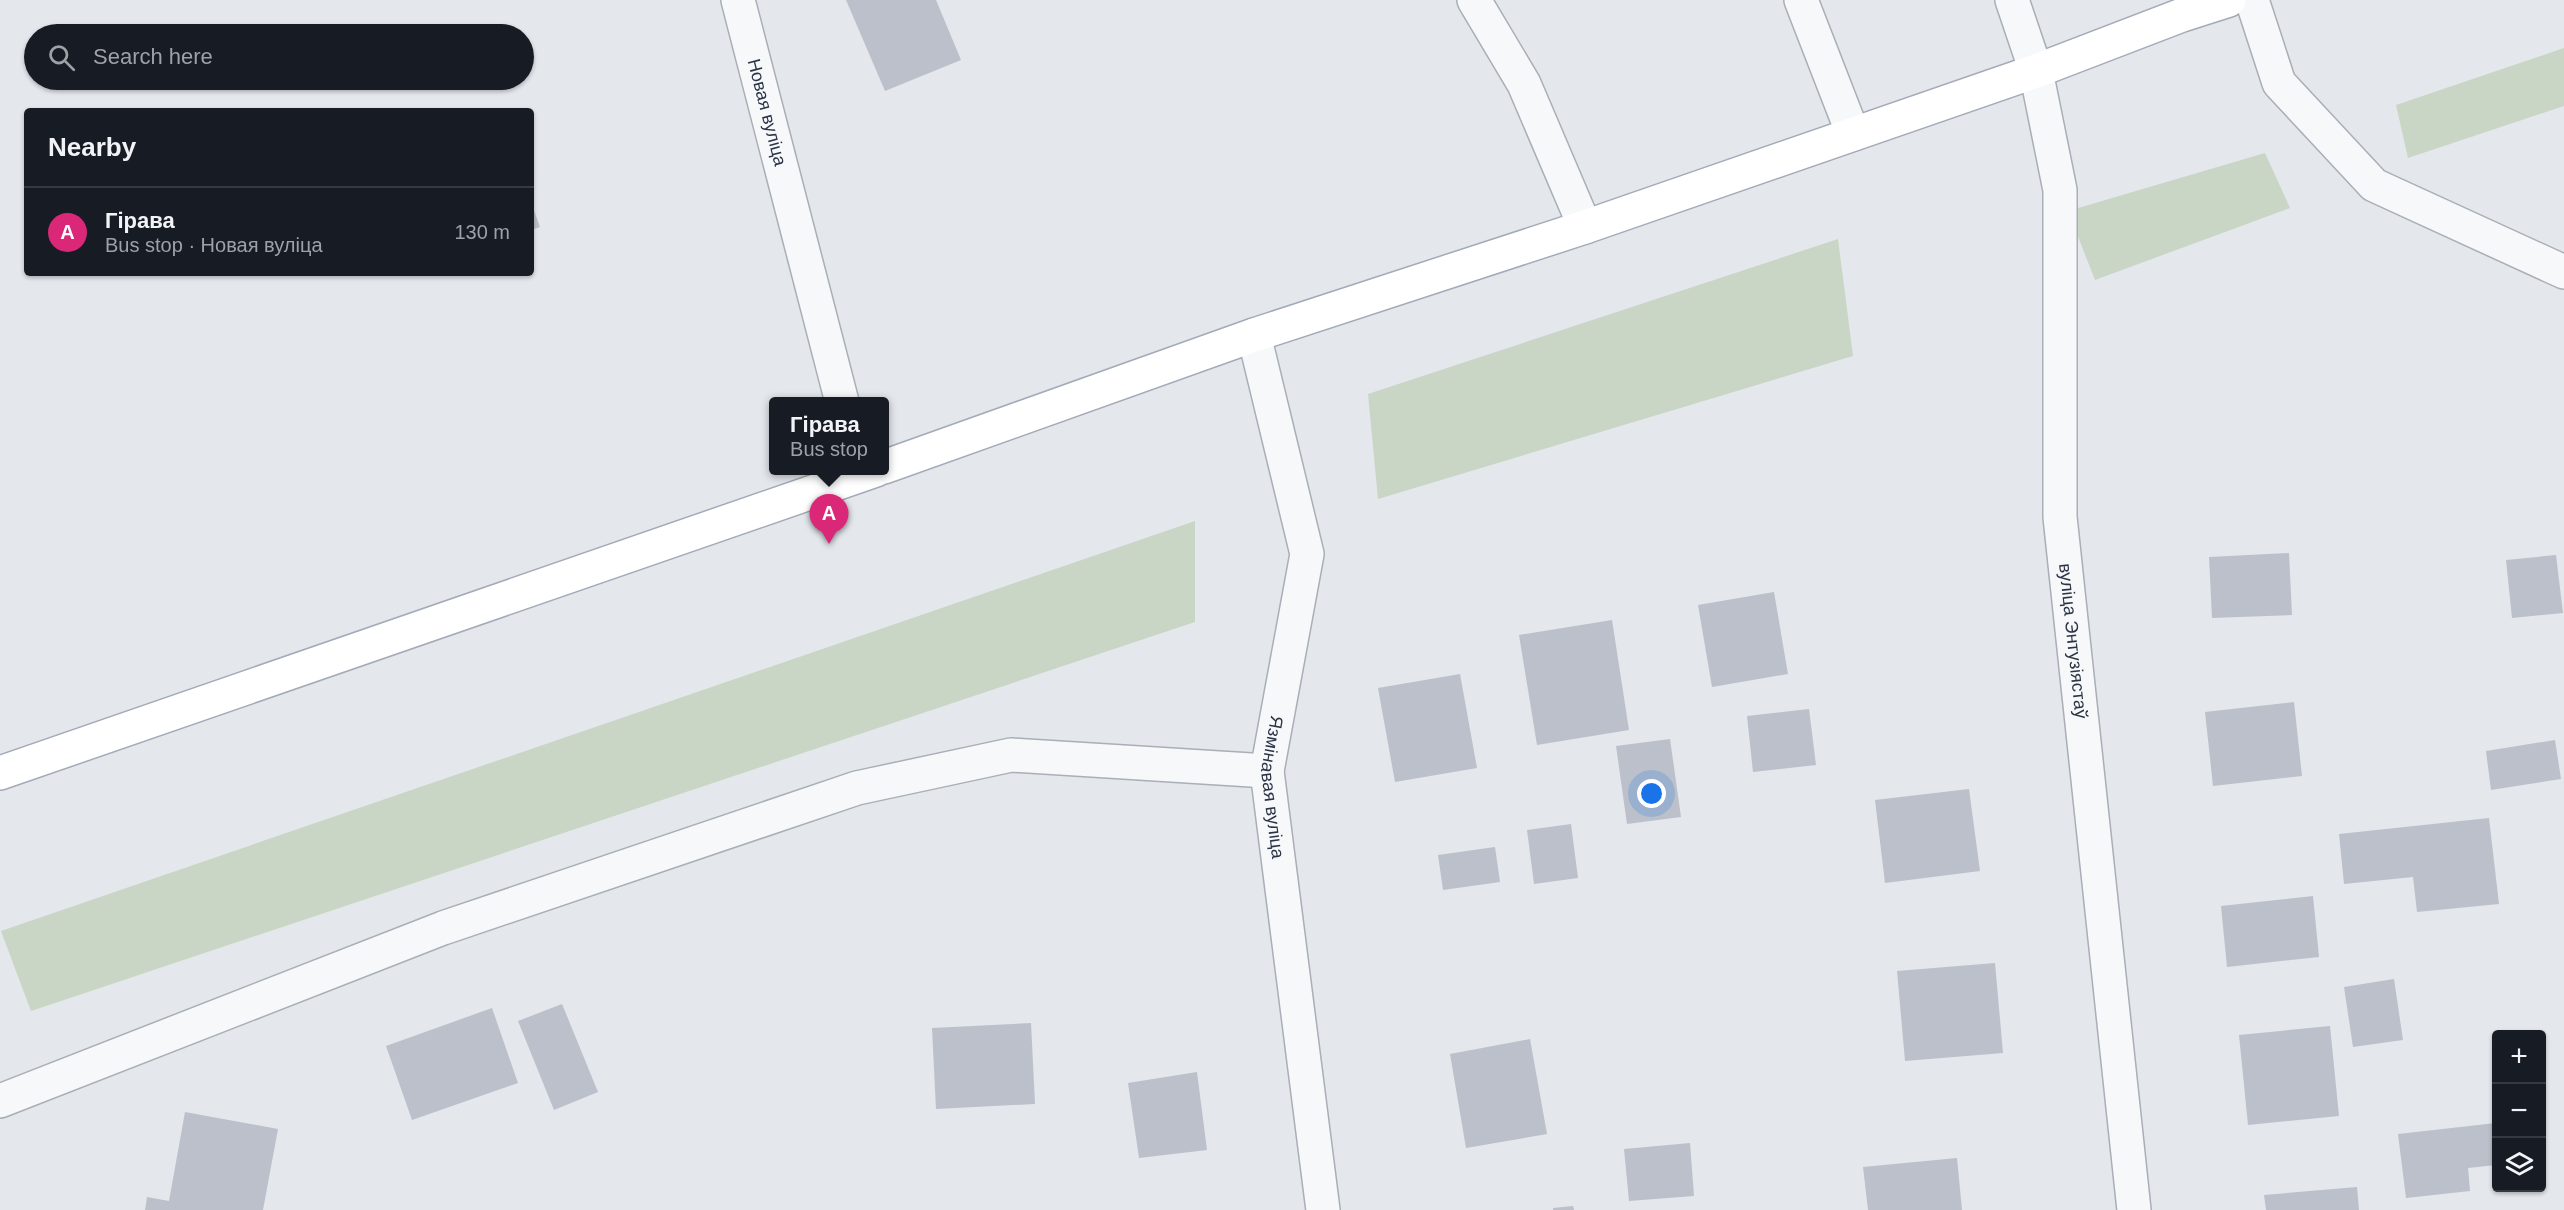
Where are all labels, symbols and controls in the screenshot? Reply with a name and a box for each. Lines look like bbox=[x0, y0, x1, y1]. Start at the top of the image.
search box bbox=[24, 24, 534, 90]
icon: search bbox=[45, 41, 78, 74]
text: Search here bbox=[93, 44, 213, 69]
street label: Новая вуліца bbox=[744, 57, 791, 169]
text: Nearby bbox=[48, 132, 136, 162]
text: Гірава bbox=[105, 208, 175, 233]
text: A bbox=[60, 221, 75, 243]
text: 130 m bbox=[454, 221, 510, 243]
text: Bus stop · Новая вуліца bbox=[105, 234, 323, 256]
popup bbox=[769, 397, 889, 475]
text: Гірава bbox=[790, 412, 860, 437]
text: Bus stop bbox=[790, 438, 868, 460]
pin: A bbox=[810, 494, 848, 544]
street label: вуліца Энтузіястаў bbox=[2055, 562, 2091, 720]
street label: Язмінавая вуліца bbox=[1257, 714, 1288, 861]
your location bbox=[1637, 779, 1666, 808]
map controls bbox=[2492, 1030, 2546, 1192]
button: + bbox=[2492, 1030, 2546, 1084]
button: − bbox=[2492, 1084, 2546, 1138]
button: layers bbox=[2492, 1138, 2546, 1192]

